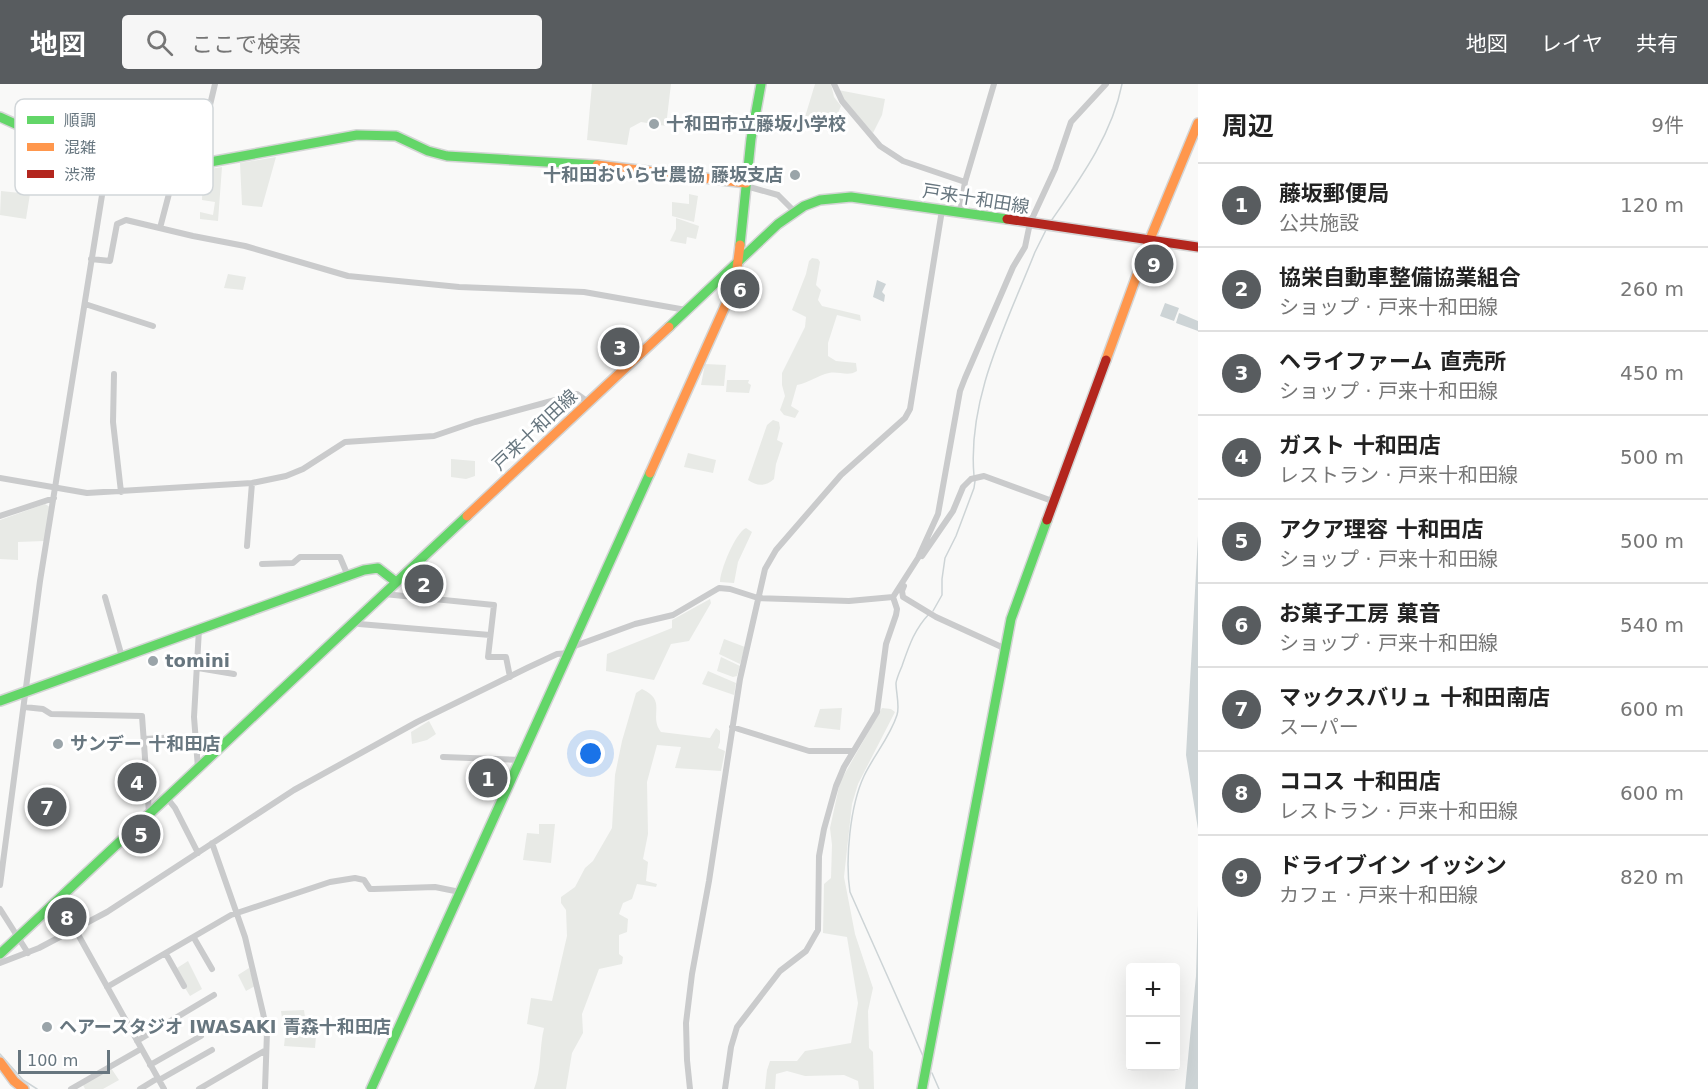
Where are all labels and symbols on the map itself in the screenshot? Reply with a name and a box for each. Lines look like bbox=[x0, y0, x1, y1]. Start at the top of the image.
legend bbox=[15, 99, 213, 195]
text: 順調 bbox=[64, 111, 96, 130]
place label: 十和田市立藤坂小学校 bbox=[666, 113, 846, 134]
marker: 十和田市立藤坂小学校 bbox=[647, 117, 661, 131]
text: 混雑 bbox=[64, 138, 96, 157]
place label: 十和田おいらせ農協 藤坂支店 bbox=[543, 164, 783, 185]
text: 渋滞 bbox=[64, 165, 96, 184]
marker: 十和田おいらせ農協 藤坂支店 bbox=[788, 168, 802, 182]
street label: 戸来十和田線 bbox=[921, 180, 1031, 217]
pin: 9 bbox=[1134, 242, 1174, 286]
pin: 6 bbox=[720, 266, 760, 312]
pin: 3 bbox=[600, 324, 640, 370]
street label: 戸来十和田線 bbox=[488, 385, 581, 474]
pin: 2 bbox=[404, 562, 444, 606]
place label: tomini bbox=[165, 650, 230, 671]
marker: tomini bbox=[146, 654, 160, 668]
place label: サンデー 十和田店 bbox=[70, 733, 220, 754]
marker: サンデー 十和田店 bbox=[51, 737, 65, 751]
your location bbox=[576, 739, 605, 768]
pin: 1 bbox=[468, 756, 508, 800]
pin: 4 bbox=[118, 760, 156, 804]
pin: 7 bbox=[28, 784, 66, 830]
pin: 5 bbox=[122, 812, 160, 856]
pin: 8 bbox=[48, 894, 86, 940]
place label: ヘアースタジオ IWASAKI 青森十和田店 bbox=[59, 1016, 391, 1037]
marker: ヘアースタジオ IWASAKI 青森十和田店 bbox=[40, 1020, 54, 1034]
scale bar bbox=[18, 1047, 110, 1074]

